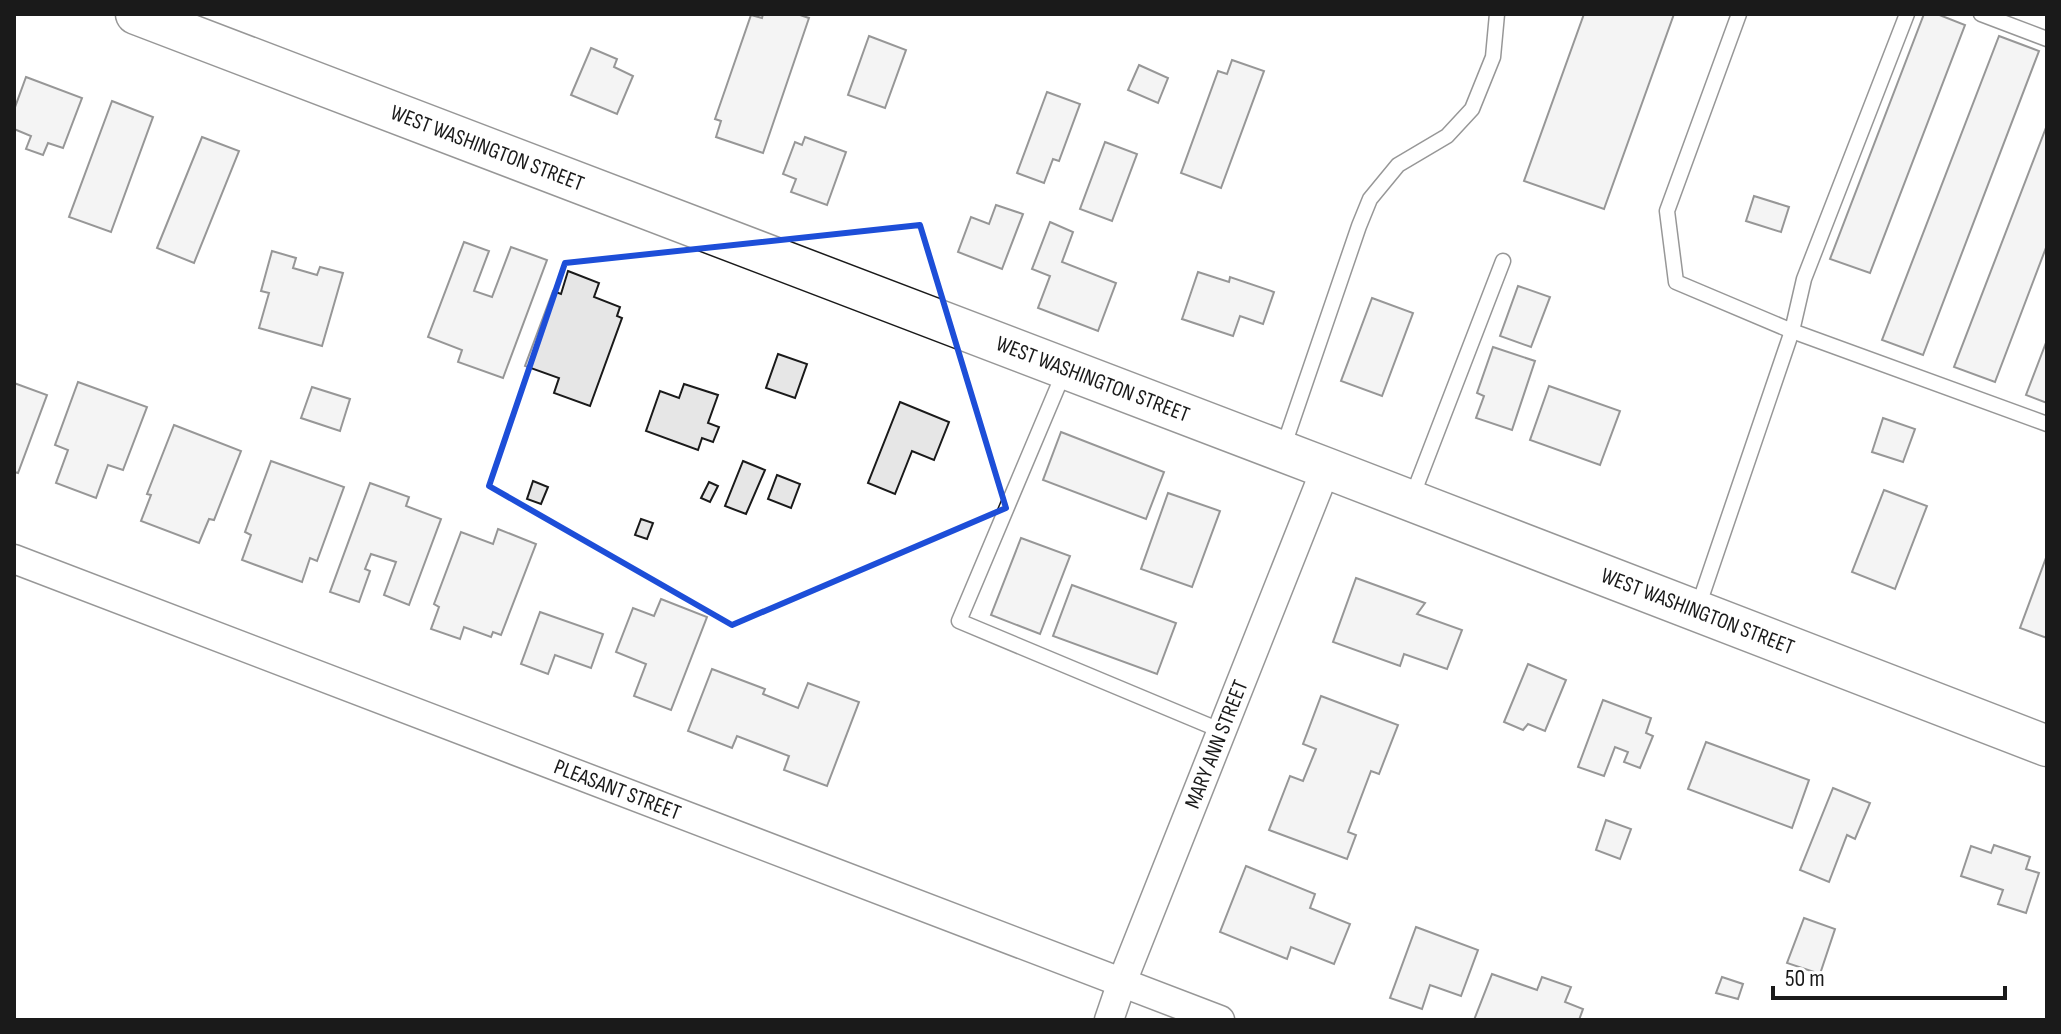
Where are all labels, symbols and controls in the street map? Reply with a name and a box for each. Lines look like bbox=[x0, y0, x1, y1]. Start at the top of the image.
street label: WEST WASHINGTON STREET bbox=[387, 99, 588, 197]
street label: WEST WASHINGTON STREET bbox=[992, 330, 1193, 428]
street label: WEST WASHINGTON STREET bbox=[1597, 562, 1798, 661]
street label: MARY ANN STREET bbox=[1179, 676, 1254, 812]
street label: PLEASANT STREET bbox=[550, 753, 685, 826]
scale bar bbox=[1773, 950, 2005, 1000]
text: 50 m bbox=[1785, 964, 1825, 993]

